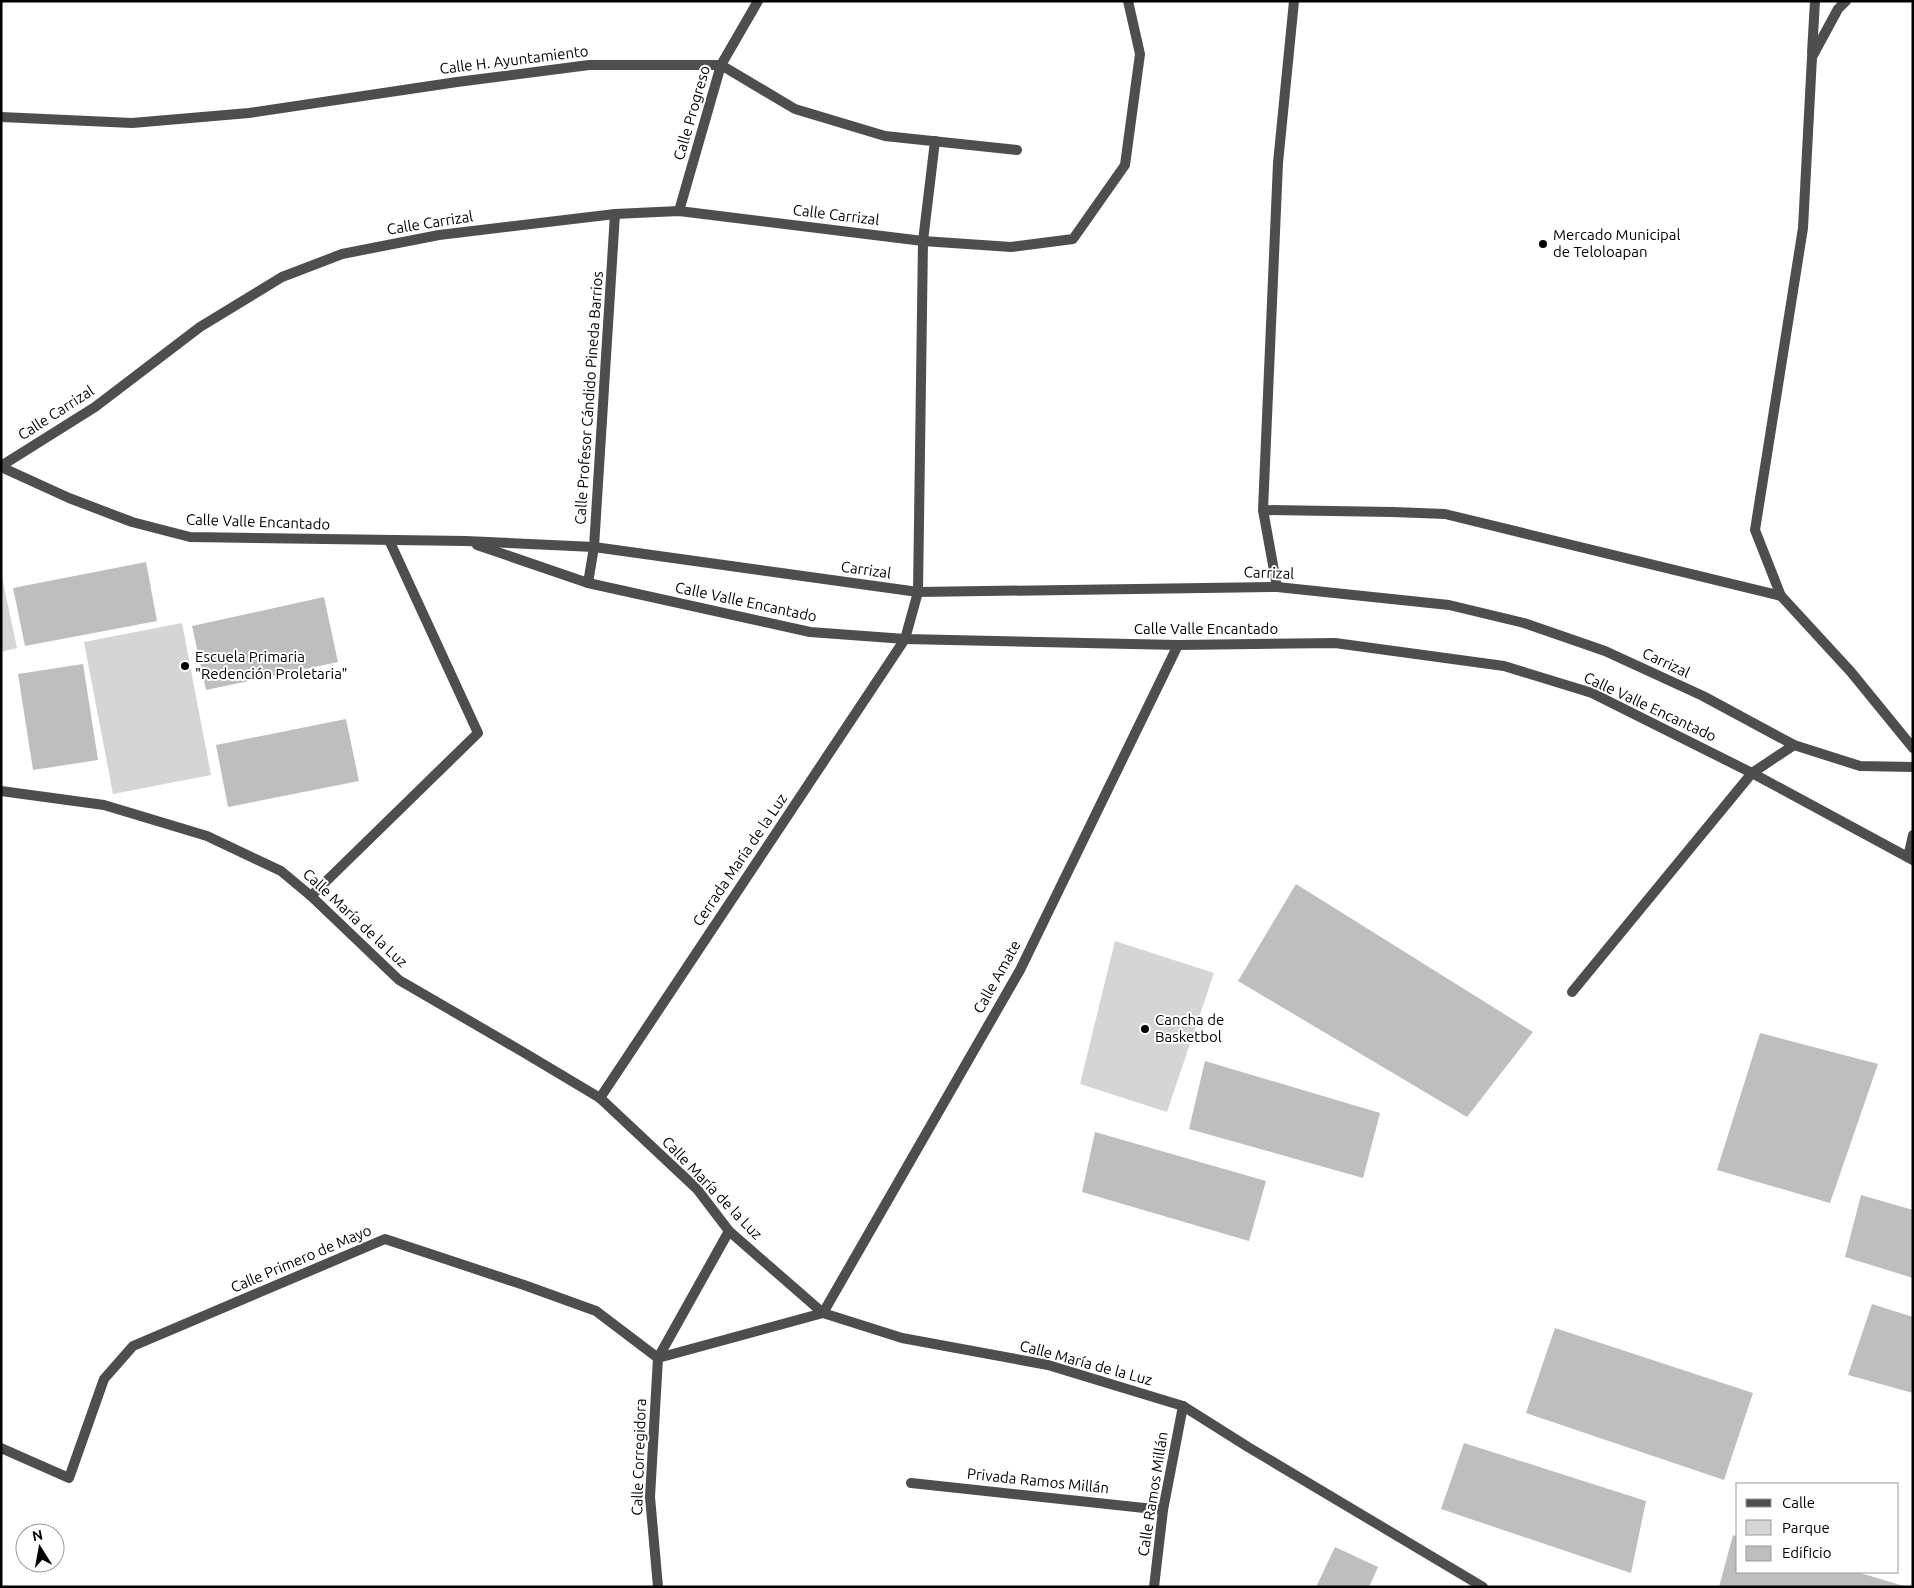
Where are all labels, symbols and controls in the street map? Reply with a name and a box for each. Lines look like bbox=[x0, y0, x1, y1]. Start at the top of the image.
street label: Calle H. Ayuntamiento bbox=[439, 42, 589, 77]
street label: Calle Progreso bbox=[670, 64, 713, 162]
street label: Calle Carrizal bbox=[792, 201, 880, 228]
street label: Calle Carrizal bbox=[386, 207, 474, 238]
place label: Mercado Municipal de Teloloapan bbox=[1553, 226, 1681, 260]
marker: Mercado Municipal de Teloloapan bbox=[1537, 238, 1549, 250]
street label: Calle Profesor Cándido Pineda Barrios bbox=[571, 271, 606, 525]
street label: Calle Carrizal bbox=[15, 382, 97, 443]
street label: Calle Valle Encantado bbox=[186, 510, 330, 533]
street label: Carrizal bbox=[840, 558, 892, 581]
street label: Carrizal bbox=[1244, 563, 1295, 582]
street label: Calle Valle Encantado bbox=[674, 578, 818, 625]
street label: Calle Valle Encantado bbox=[1134, 620, 1278, 637]
street label: Carrizal bbox=[1640, 644, 1693, 681]
place label: Escuela Primaria "Redención Proletaria" bbox=[195, 648, 348, 682]
marker: Escuela Primaria "Redención Proletaria" bbox=[179, 660, 191, 672]
street label: Calle Valle Encantado bbox=[1581, 668, 1719, 745]
street label: Cerrada María de la Luz bbox=[689, 790, 790, 929]
street label: Calle María de la Luz bbox=[300, 865, 411, 970]
street label: Calle Amate bbox=[969, 937, 1024, 1016]
place label: Cancha de Basketbol bbox=[1155, 1011, 1224, 1045]
marker: Cancha de Basketbol bbox=[1139, 1023, 1151, 1035]
street label: Calle María de la Luz bbox=[659, 1133, 766, 1243]
street label: Calle Primero de Mayo bbox=[228, 1221, 374, 1296]
street label: Calle María de la Luz bbox=[1018, 1337, 1154, 1388]
street label: Calle Corregidora bbox=[628, 1398, 649, 1516]
street label: Calle Ramos Millán bbox=[1134, 1430, 1171, 1557]
street label: Privada Ramos Millán bbox=[966, 1465, 1110, 1496]
legend bbox=[1736, 1483, 1899, 1573]
text: Calle bbox=[1782, 1494, 1815, 1511]
text: Parque bbox=[1782, 1519, 1830, 1536]
north arrow bbox=[15, 1523, 65, 1573]
text: N bbox=[31, 1526, 44, 1544]
text: Edificio bbox=[1782, 1544, 1831, 1561]

